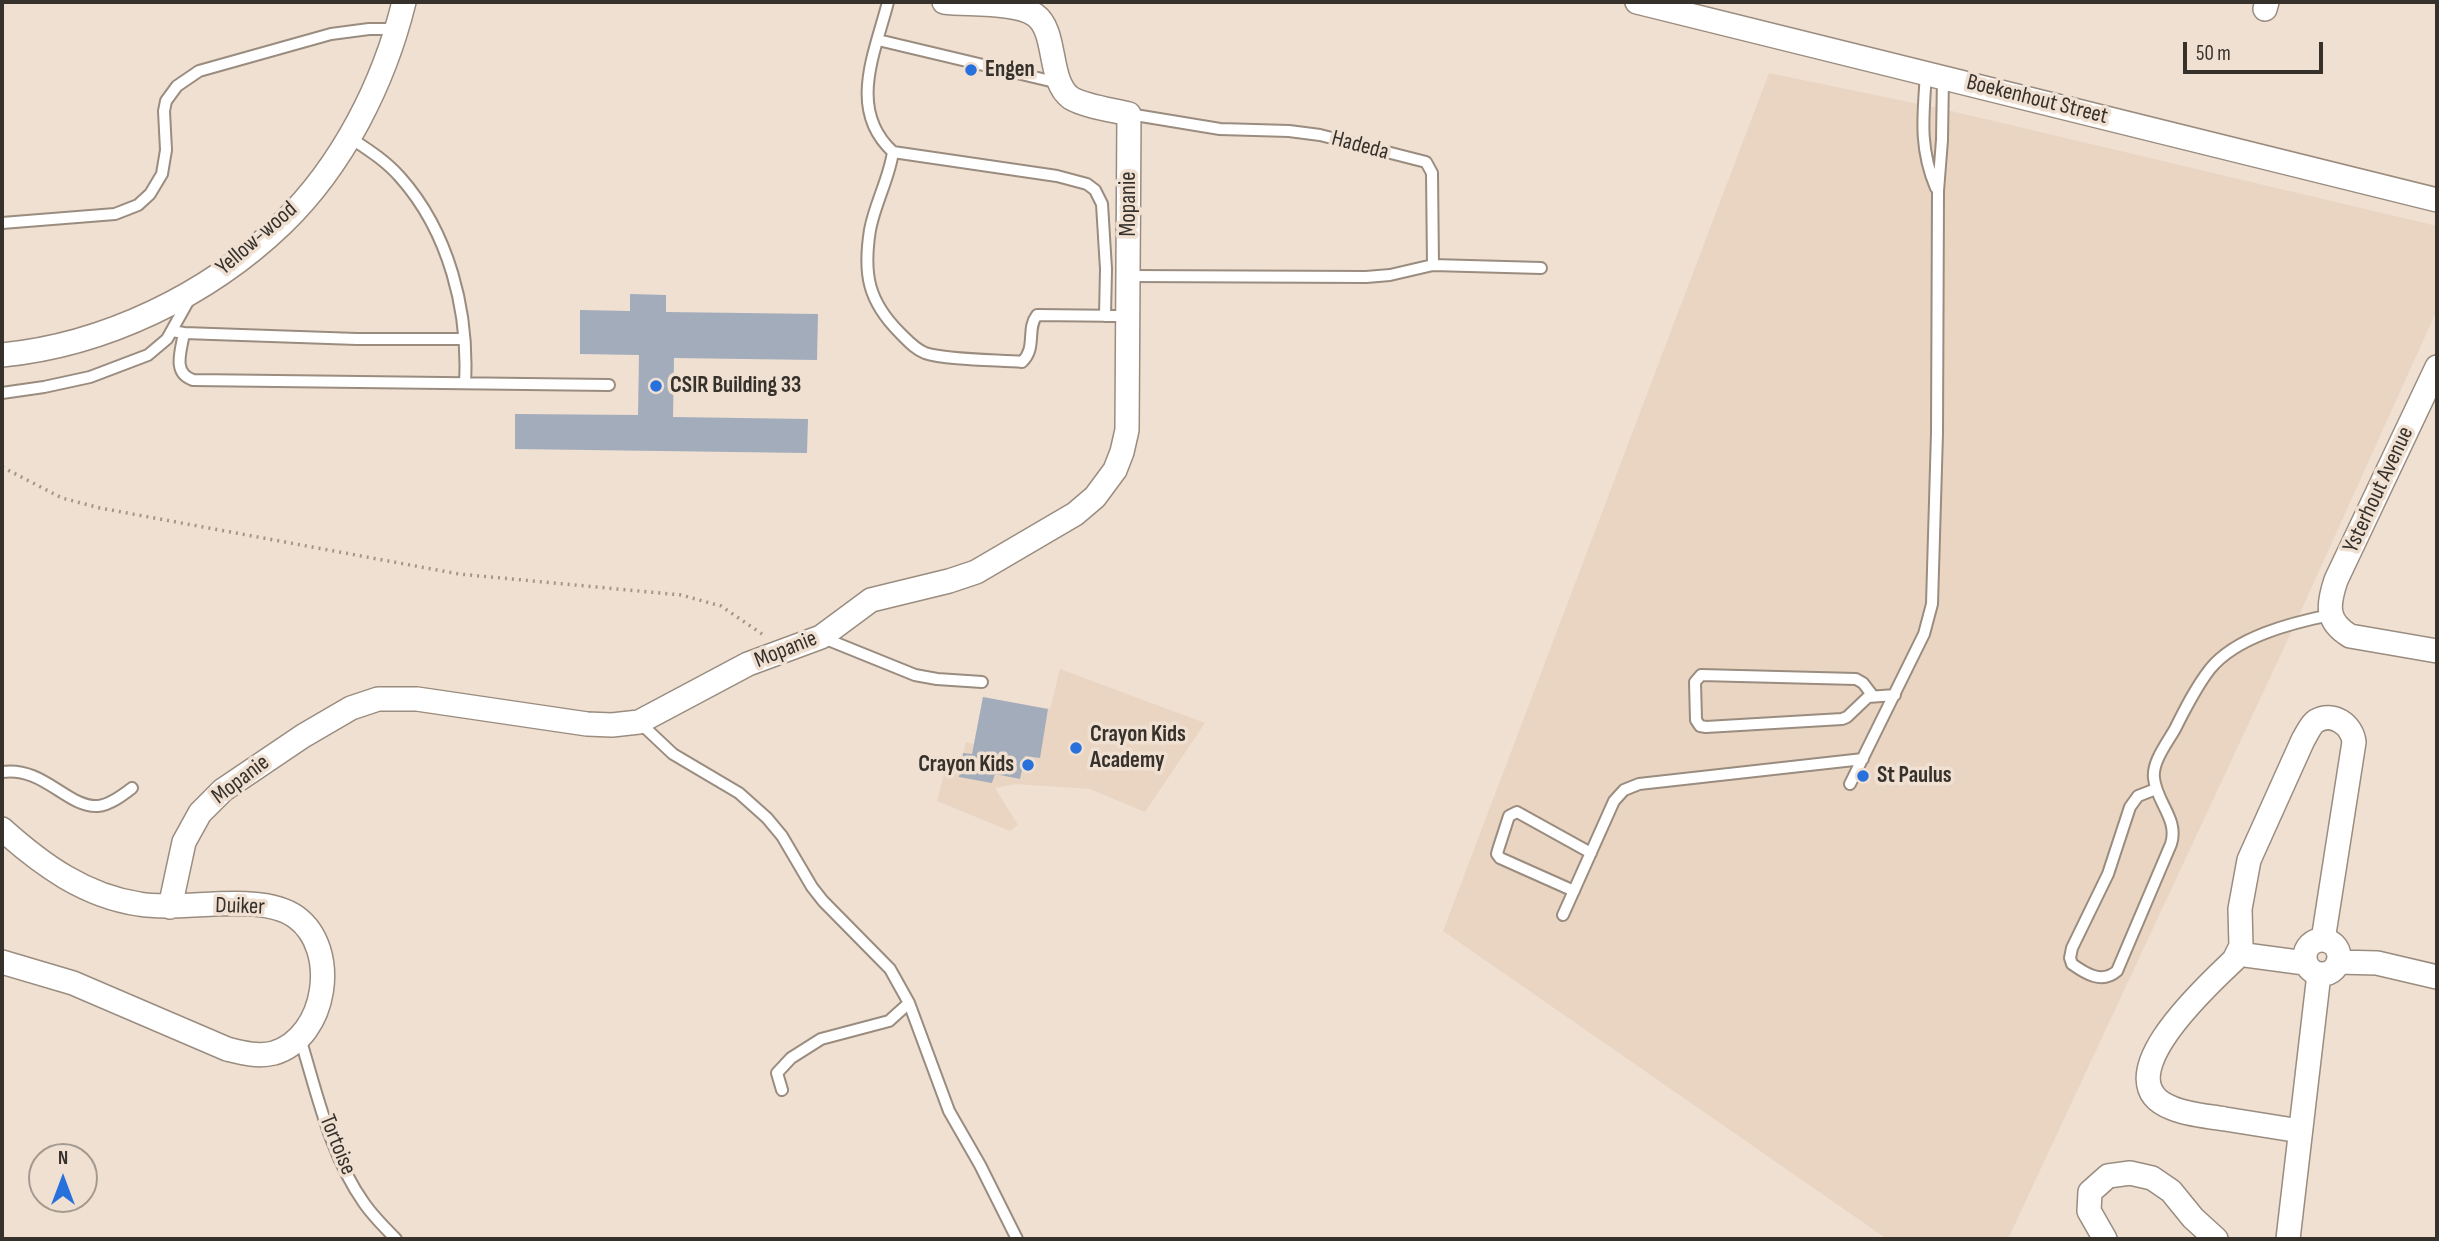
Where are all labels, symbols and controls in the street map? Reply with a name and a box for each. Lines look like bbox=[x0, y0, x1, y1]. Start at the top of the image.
scale bar bbox=[2187, 28, 2327, 72]
text: 50 m bbox=[2196, 41, 2231, 66]
place label: Engen bbox=[985, 56, 1035, 84]
marker: Engen bbox=[963, 62, 979, 78]
street label: Boekenhout Street bbox=[1963, 69, 2111, 131]
street label: Hadeda bbox=[1329, 125, 1391, 167]
street label: Mopanie bbox=[1115, 172, 1143, 236]
street label: Yellow-wood bbox=[211, 196, 303, 282]
place label: CSIR Building 33 bbox=[670, 372, 801, 400]
marker: CSIR Building 33 bbox=[648, 378, 664, 394]
street label: Ysterhout Avenue bbox=[2338, 423, 2420, 557]
street label: Mopanie bbox=[751, 625, 821, 675]
place label: Crayon Kids Academy bbox=[1090, 721, 1186, 775]
marker: Crayon Kids Academy bbox=[1068, 740, 1084, 756]
street label: Mopanie bbox=[207, 749, 275, 811]
place label: Crayon Kids bbox=[918, 751, 1014, 779]
marker: Crayon Kids bbox=[1020, 757, 1036, 773]
place label: St Paulus bbox=[1877, 762, 1952, 790]
marker: St Paulus bbox=[1855, 768, 1871, 784]
street label: Duiker bbox=[215, 892, 265, 922]
street label: Tortoise bbox=[313, 1111, 361, 1179]
north arrow bbox=[28, 1143, 98, 1213]
text: N bbox=[58, 1147, 68, 1170]

